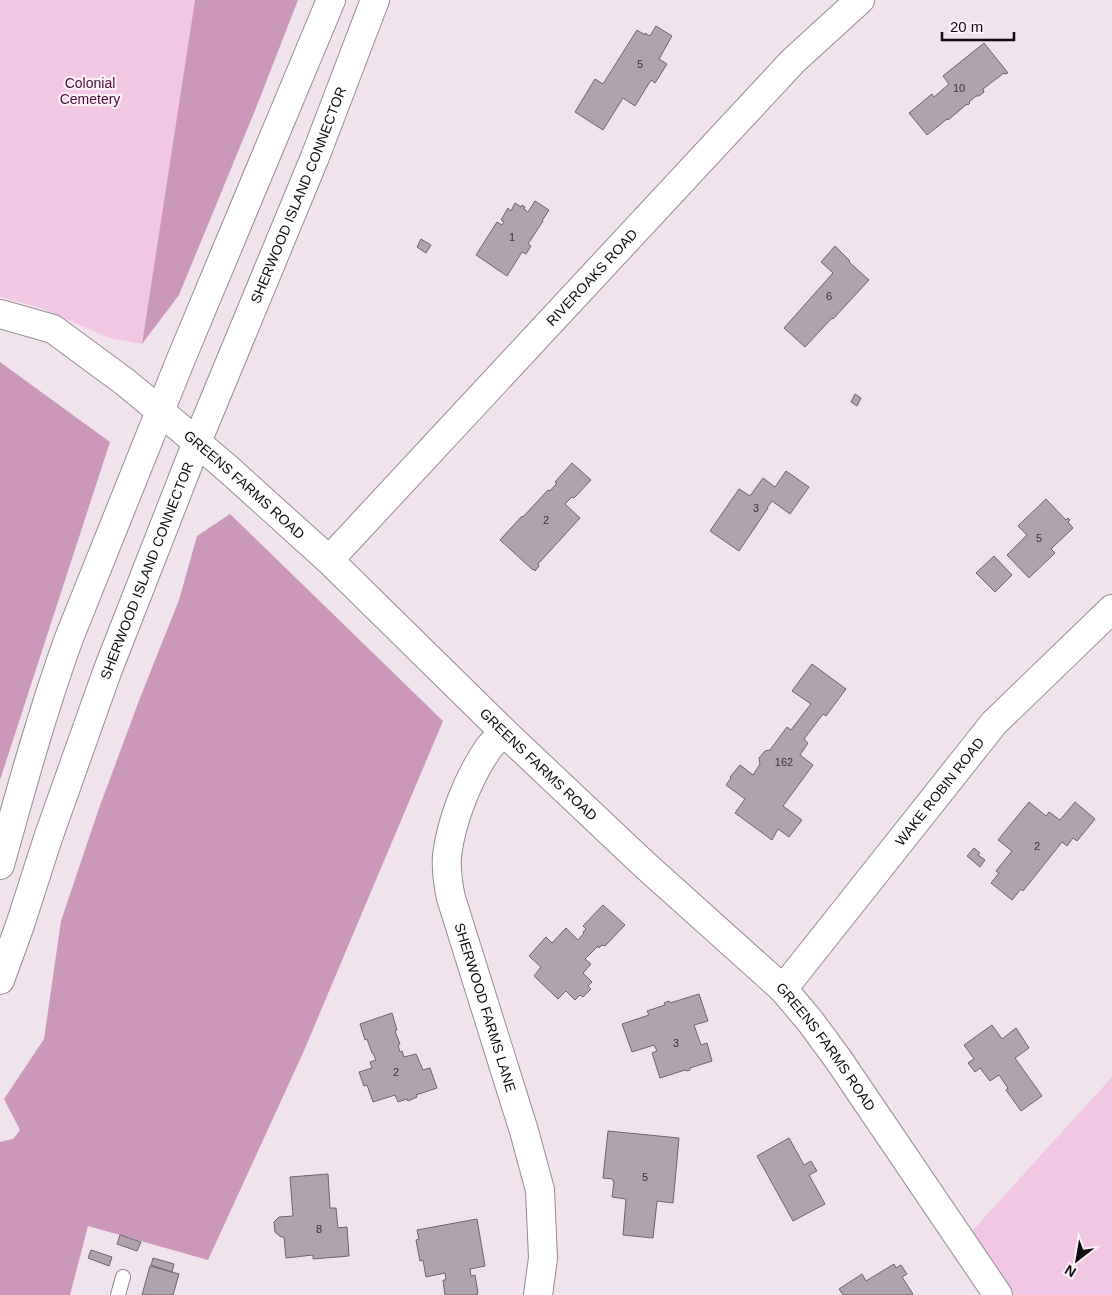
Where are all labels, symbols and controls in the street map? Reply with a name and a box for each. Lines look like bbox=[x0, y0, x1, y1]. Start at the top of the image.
scale bar bbox=[942, 10, 1014, 42]
text: 20 m bbox=[950, 18, 983, 35]
house number: 5 bbox=[637, 58, 643, 70]
park label: Colonial Cemetery bbox=[60, 75, 120, 107]
house number: 10 bbox=[953, 82, 965, 94]
street label: SHERWOOD ISLAND CONNECTOR bbox=[247, 84, 349, 306]
street label: RIVEROAKS ROAD bbox=[543, 226, 641, 329]
house number: 1 bbox=[509, 231, 515, 243]
house number: 6 bbox=[826, 290, 832, 302]
street label: GREENS FARMS ROAD bbox=[181, 427, 308, 542]
street label: SHERWOOD ISLAND CONNECTOR bbox=[97, 460, 196, 681]
house number: 3 bbox=[753, 502, 759, 514]
house number: 2 bbox=[543, 514, 549, 526]
house number: 5 bbox=[1036, 532, 1042, 544]
street label: GREENS FARMS ROAD bbox=[477, 705, 601, 824]
street label: WAKE ROBIN ROAD bbox=[892, 734, 987, 849]
house number: 162 bbox=[775, 756, 793, 768]
house number: 2 bbox=[1034, 840, 1040, 852]
street label: SHERWOOD FARMS LANE bbox=[451, 921, 519, 1094]
street label: GREENS FARMS ROAD bbox=[773, 979, 879, 1114]
house number: 3 bbox=[673, 1037, 679, 1049]
house number: 2 bbox=[393, 1066, 399, 1078]
house number: 5 bbox=[642, 1171, 648, 1183]
house number: 8 bbox=[316, 1223, 322, 1235]
north arrow bbox=[1052, 1235, 1102, 1285]
text: N bbox=[1062, 1262, 1079, 1281]

